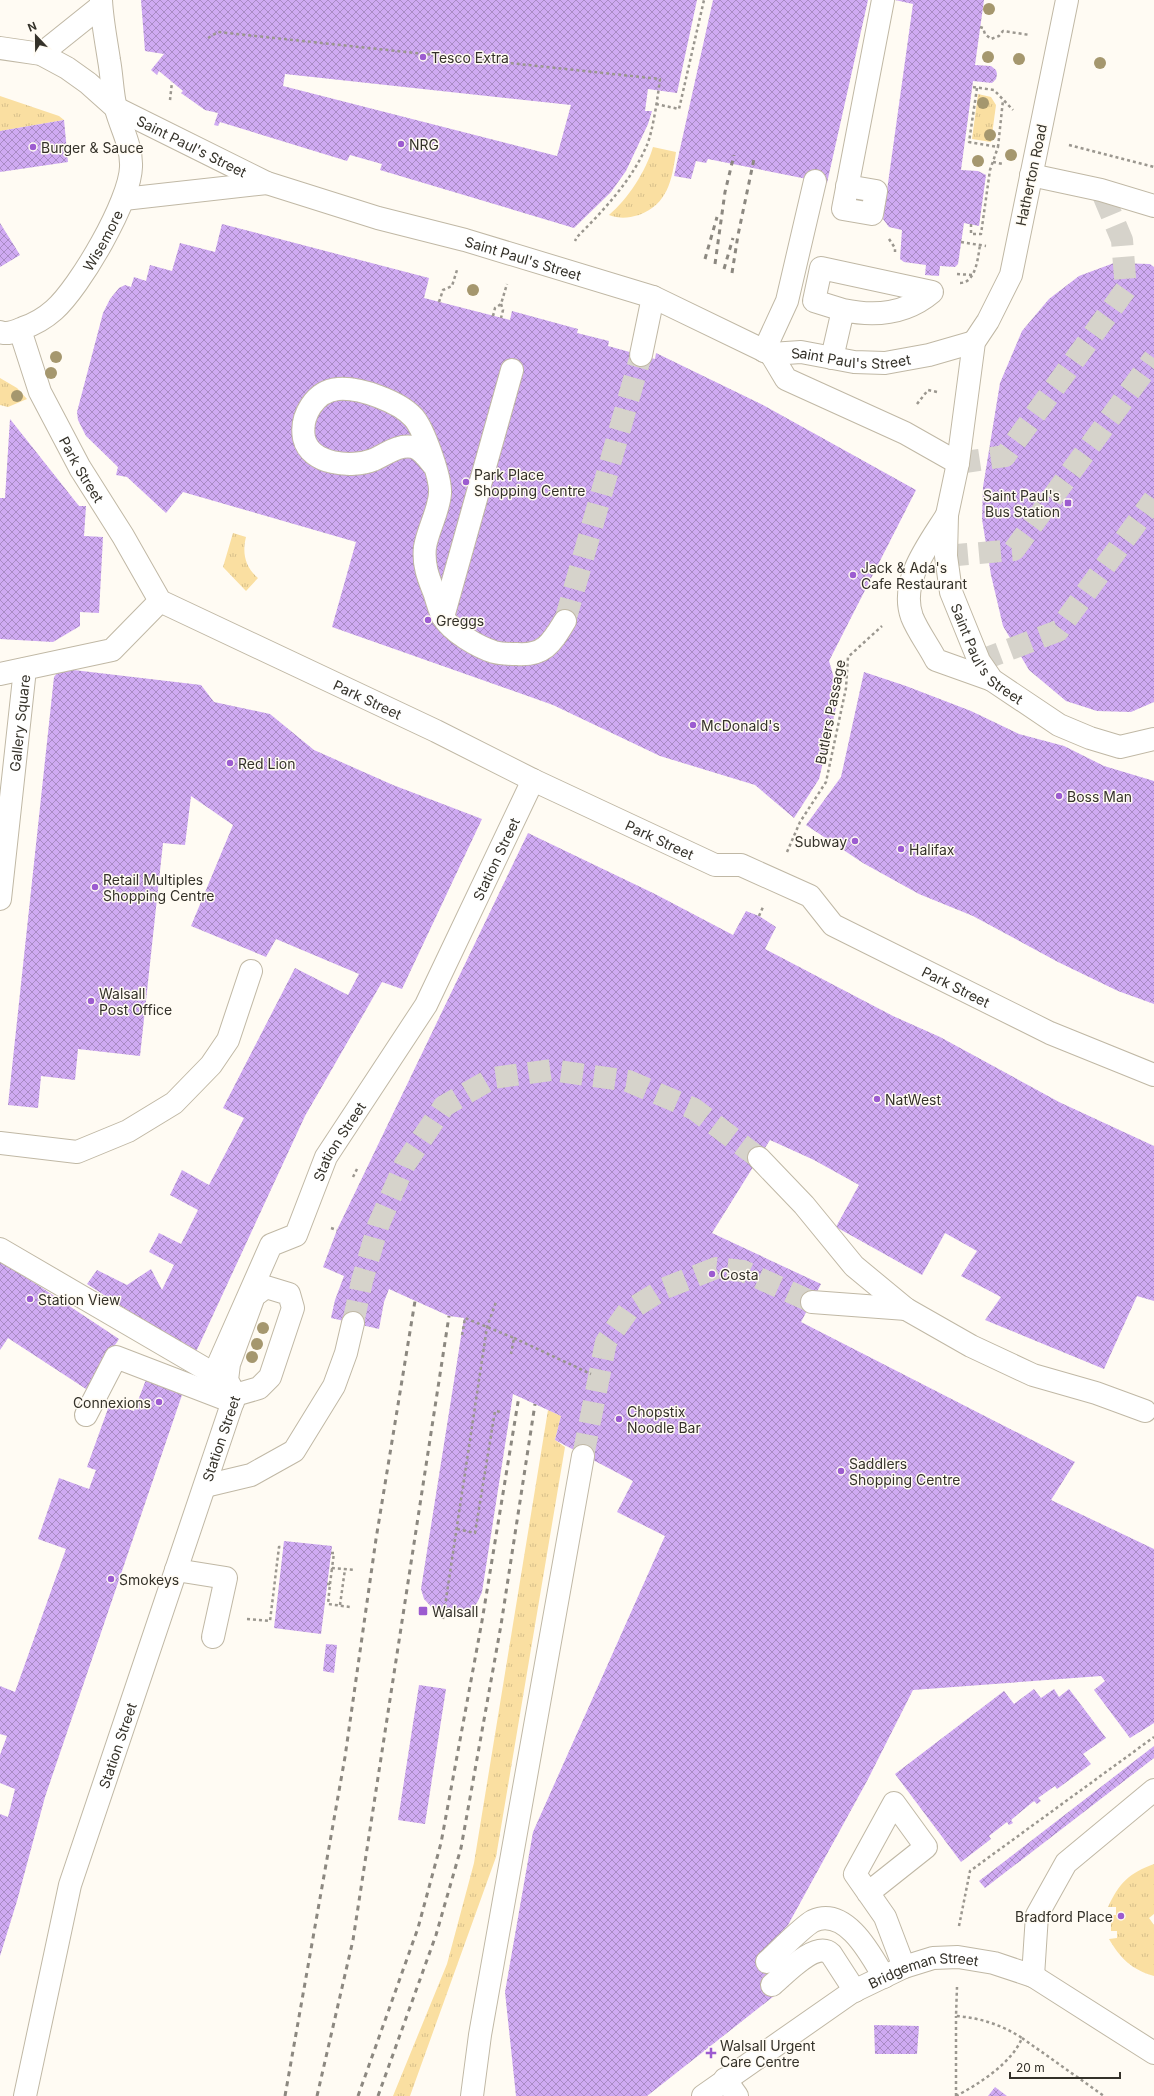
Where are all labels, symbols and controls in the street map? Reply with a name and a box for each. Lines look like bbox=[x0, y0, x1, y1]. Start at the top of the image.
north arrow bbox=[16, 16, 56, 56]
text: N bbox=[26, 19, 39, 35]
place label: Tesco Extra bbox=[431, 49, 509, 66]
marker: Tesco Extra bbox=[418, 52, 428, 62]
street label: Saint Paul's Street bbox=[134, 111, 250, 180]
street label: Hatherton Road bbox=[1012, 123, 1050, 227]
place label: NRG bbox=[409, 136, 439, 153]
place label: Burger & Sauce bbox=[41, 139, 144, 156]
marker: NRG bbox=[396, 139, 406, 149]
marker: Burger & Sauce bbox=[28, 142, 38, 152]
street label: Wisemore bbox=[79, 207, 126, 274]
street label: Saint Paul's Street bbox=[463, 232, 584, 283]
street label: Saint Paul's Street bbox=[791, 343, 912, 372]
street label: Park Street bbox=[56, 433, 108, 506]
place label: Park Place Shopping Centre bbox=[474, 466, 585, 499]
marker: Park Place Shopping Centre bbox=[461, 477, 471, 487]
place label: Saint Paul's Bus Station bbox=[983, 487, 1060, 520]
marker: Saint Paul's Bus Station bbox=[1063, 498, 1073, 508]
place label: Jack & Ada's Cafe Restaurant bbox=[861, 559, 968, 592]
marker: Jack & Ada's Cafe Restaurant bbox=[848, 570, 858, 580]
street label: Saint Paul's Street bbox=[948, 601, 1027, 707]
place label: Greggs bbox=[436, 612, 484, 629]
marker: Greggs bbox=[423, 615, 433, 625]
street label: Butlers Passage bbox=[812, 658, 848, 766]
street label: Gallery Square bbox=[5, 674, 33, 772]
street label: Park Street bbox=[331, 676, 405, 722]
place label: McDonald's bbox=[701, 717, 780, 734]
marker: McDonald's bbox=[688, 720, 698, 730]
place label: Red Lion bbox=[238, 755, 295, 772]
marker: Red Lion bbox=[225, 758, 235, 768]
place label: Boss Man bbox=[1067, 788, 1132, 805]
marker: Boss Man bbox=[1054, 791, 1064, 801]
street label: Station Street bbox=[469, 814, 523, 903]
street label: Park Street bbox=[623, 816, 697, 863]
place label: Subway bbox=[794, 833, 847, 850]
marker: Subway bbox=[850, 836, 860, 846]
place label: Halifax bbox=[909, 841, 955, 858]
marker: Halifax bbox=[896, 844, 906, 854]
place label: Retail Multiples Shopping Centre bbox=[103, 871, 214, 904]
marker: Retail Multiples Shopping Centre bbox=[90, 882, 100, 892]
street label: Park Street bbox=[919, 962, 993, 1010]
place label: Walsall Post Office bbox=[99, 985, 172, 1018]
marker: Walsall Post Office bbox=[86, 996, 96, 1006]
place label: NatWest bbox=[885, 1091, 941, 1108]
marker: NatWest bbox=[872, 1094, 882, 1104]
street label: Station Street bbox=[309, 1098, 369, 1183]
place label: Costa bbox=[720, 1266, 759, 1283]
marker: Costa bbox=[707, 1269, 717, 1279]
place label: Station View bbox=[38, 1291, 120, 1308]
marker: Station View bbox=[25, 1294, 35, 1304]
street label: Station Street bbox=[198, 1393, 243, 1484]
place label: Connexions bbox=[73, 1394, 151, 1411]
marker: Connexions bbox=[154, 1397, 164, 1407]
place label: Chopstix Noodle Bar bbox=[627, 1403, 701, 1436]
marker: Chopstix Noodle Bar bbox=[614, 1414, 624, 1424]
place label: Saddlers Shopping Centre bbox=[849, 1455, 960, 1488]
marker: Saddlers Shopping Centre bbox=[836, 1466, 846, 1476]
place label: Smokeys bbox=[119, 1571, 179, 1588]
marker: Smokeys bbox=[106, 1574, 116, 1584]
place label: Walsall bbox=[432, 1603, 478, 1620]
marker: Walsall bbox=[417, 1605, 429, 1617]
street label: Station Street bbox=[95, 1700, 139, 1791]
place label: Bradford Place bbox=[1015, 1908, 1113, 1925]
marker: Bradford Place bbox=[1116, 1911, 1126, 1921]
street label: Bridgeman Street bbox=[865, 1949, 980, 1992]
place label: Walsall Urgent Care Centre bbox=[720, 2037, 816, 2070]
marker: Walsall Urgent Care Centre bbox=[705, 2047, 717, 2059]
scale bar bbox=[1010, 2054, 1120, 2080]
text: 20 m bbox=[1016, 2060, 1045, 2075]

